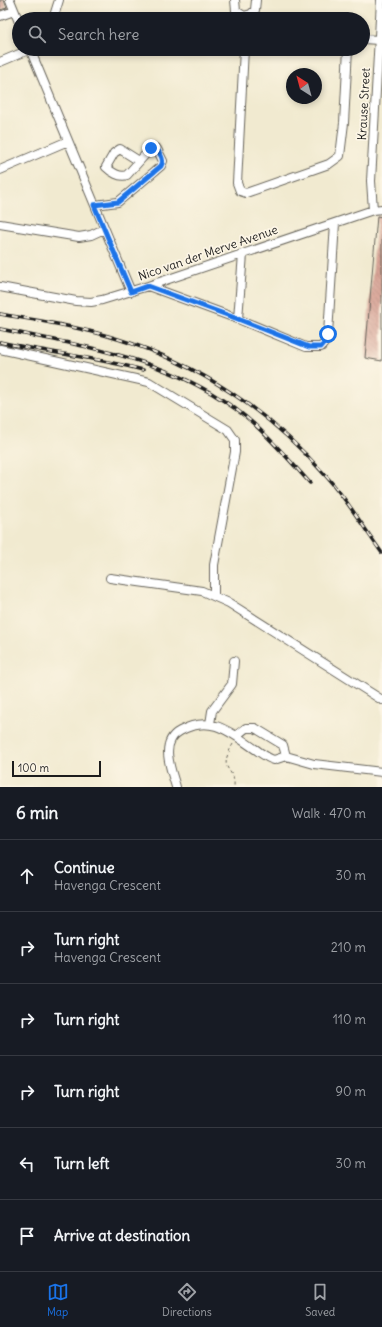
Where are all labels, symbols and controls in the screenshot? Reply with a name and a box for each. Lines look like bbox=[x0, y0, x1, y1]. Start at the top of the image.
search box bbox=[12, 12, 370, 56]
icon: search bbox=[26, 23, 48, 45]
text: Search here bbox=[58, 25, 139, 44]
street label: Krause Street bbox=[354, 67, 373, 141]
north arrow bbox=[286, 68, 322, 104]
route end bbox=[142, 139, 160, 157]
street label: Nico van der Merve Avenue bbox=[136, 222, 280, 283]
route start bbox=[319, 325, 337, 343]
scale bar bbox=[12, 759, 101, 778]
text: 100 m bbox=[18, 761, 49, 775]
text: 6 min bbox=[16, 802, 58, 824]
text: Walk · 470 m bbox=[292, 805, 366, 822]
text: Continue bbox=[54, 858, 115, 877]
icon: ahead bbox=[16, 865, 38, 887]
text: 30 m bbox=[336, 867, 366, 884]
text: Havenga Crescent bbox=[54, 877, 161, 894]
text: Turn right bbox=[54, 930, 119, 949]
icon: right bbox=[16, 937, 38, 959]
text: 210 m bbox=[331, 939, 366, 956]
text: Havenga Crescent bbox=[54, 949, 161, 966]
icon: right bbox=[16, 1009, 38, 1031]
text: Turn right bbox=[54, 1010, 119, 1029]
text: 110 m bbox=[333, 1011, 366, 1028]
icon: right bbox=[16, 1081, 38, 1103]
text: Turn right bbox=[54, 1082, 119, 1101]
text: 90 m bbox=[335, 1083, 366, 1100]
icon: left bbox=[16, 1153, 38, 1175]
text: Turn left bbox=[54, 1154, 109, 1173]
text: 30 m bbox=[336, 1155, 366, 1172]
icon: arrive bbox=[16, 1225, 38, 1247]
text: Arrive at destination bbox=[54, 1226, 190, 1245]
tab: Map bbox=[47, 1281, 69, 1319]
tab: Directions bbox=[162, 1281, 212, 1319]
tab: Saved bbox=[305, 1281, 335, 1319]

